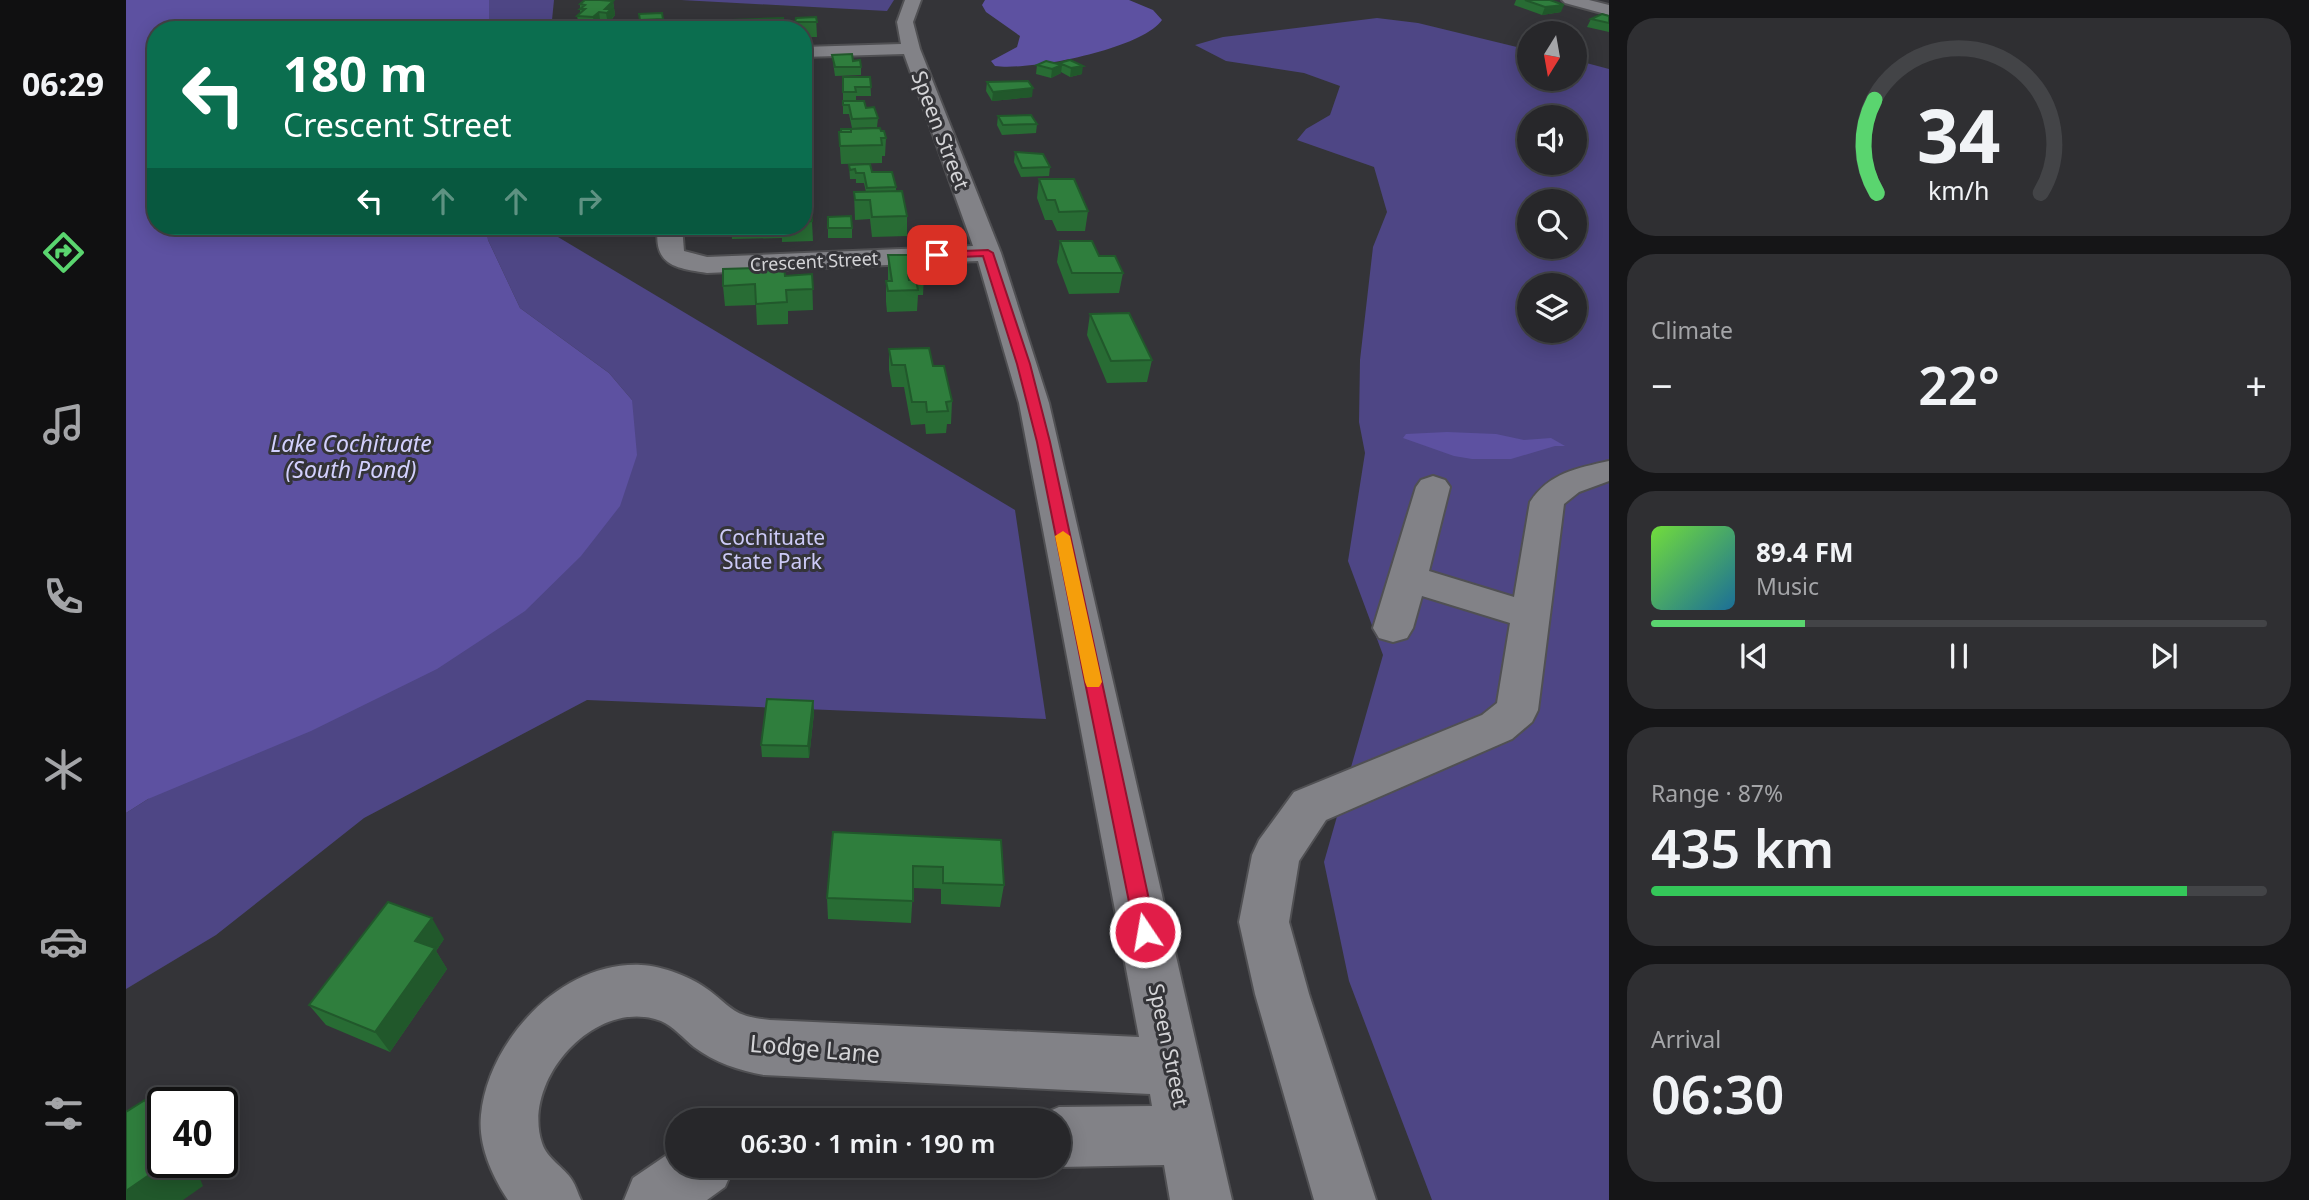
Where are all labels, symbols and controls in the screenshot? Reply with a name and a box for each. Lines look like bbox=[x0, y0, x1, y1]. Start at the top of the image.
north arrow bbox=[1517, 21, 1587, 91]
map controls bbox=[1517, 21, 1587, 343]
text: 180 m bbox=[283, 40, 428, 106]
icon: left bbox=[168, 49, 259, 140]
text: 06:29 bbox=[22, 62, 104, 105]
street label: Speen Street bbox=[905, 67, 977, 194]
text: 34 bbox=[1917, 86, 2001, 185]
text: Crescent Street bbox=[283, 103, 512, 146]
button: sound bbox=[1517, 105, 1587, 175]
text: km/h bbox=[1928, 173, 1990, 207]
icon: left bbox=[351, 182, 389, 220]
icon: ahead bbox=[424, 182, 462, 220]
icon: ahead bbox=[497, 182, 535, 220]
icon: right bbox=[570, 182, 608, 220]
button: search bbox=[1517, 189, 1587, 259]
pin bbox=[907, 225, 967, 285]
icon: directions bbox=[39, 228, 88, 277]
icon: arrive bbox=[918, 236, 956, 274]
street label: Crescent Street bbox=[749, 246, 879, 276]
button: layers bbox=[1517, 273, 1587, 343]
text: Climate bbox=[1651, 314, 1733, 346]
text: 22° bbox=[1918, 349, 2000, 420]
text: − bbox=[1651, 359, 1673, 411]
text: + bbox=[2245, 359, 2267, 411]
icon: music bbox=[39, 400, 88, 449]
water label: Lake Cochituate (South Pond) bbox=[270, 427, 432, 485]
park label: Cochituate State Park bbox=[719, 523, 825, 575]
text: 89.4 FM bbox=[1756, 534, 1853, 570]
text: Music bbox=[1756, 570, 1819, 602]
icon: phone bbox=[39, 572, 88, 621]
icon: previous bbox=[1735, 637, 1773, 675]
icon: pause bbox=[1940, 637, 1978, 675]
icon: next bbox=[2145, 637, 2183, 675]
icon: climate bbox=[39, 745, 88, 794]
text: Range · 87% bbox=[1651, 777, 1783, 809]
text: 435 km bbox=[1651, 812, 1834, 883]
position arrow bbox=[1108, 895, 1182, 969]
icon: car bbox=[39, 917, 88, 966]
street label: Speen Street bbox=[1142, 981, 1196, 1110]
text: Arrival bbox=[1651, 1023, 1721, 1055]
street label: Lodge Lane bbox=[748, 1026, 882, 1070]
text: 06:30 bbox=[1651, 1058, 1784, 1129]
speed limit sign: 40 bbox=[147, 1087, 238, 1178]
icon: filters bbox=[39, 1089, 88, 1138]
text: 06:30 · 1 min · 190 m bbox=[741, 1125, 995, 1161]

